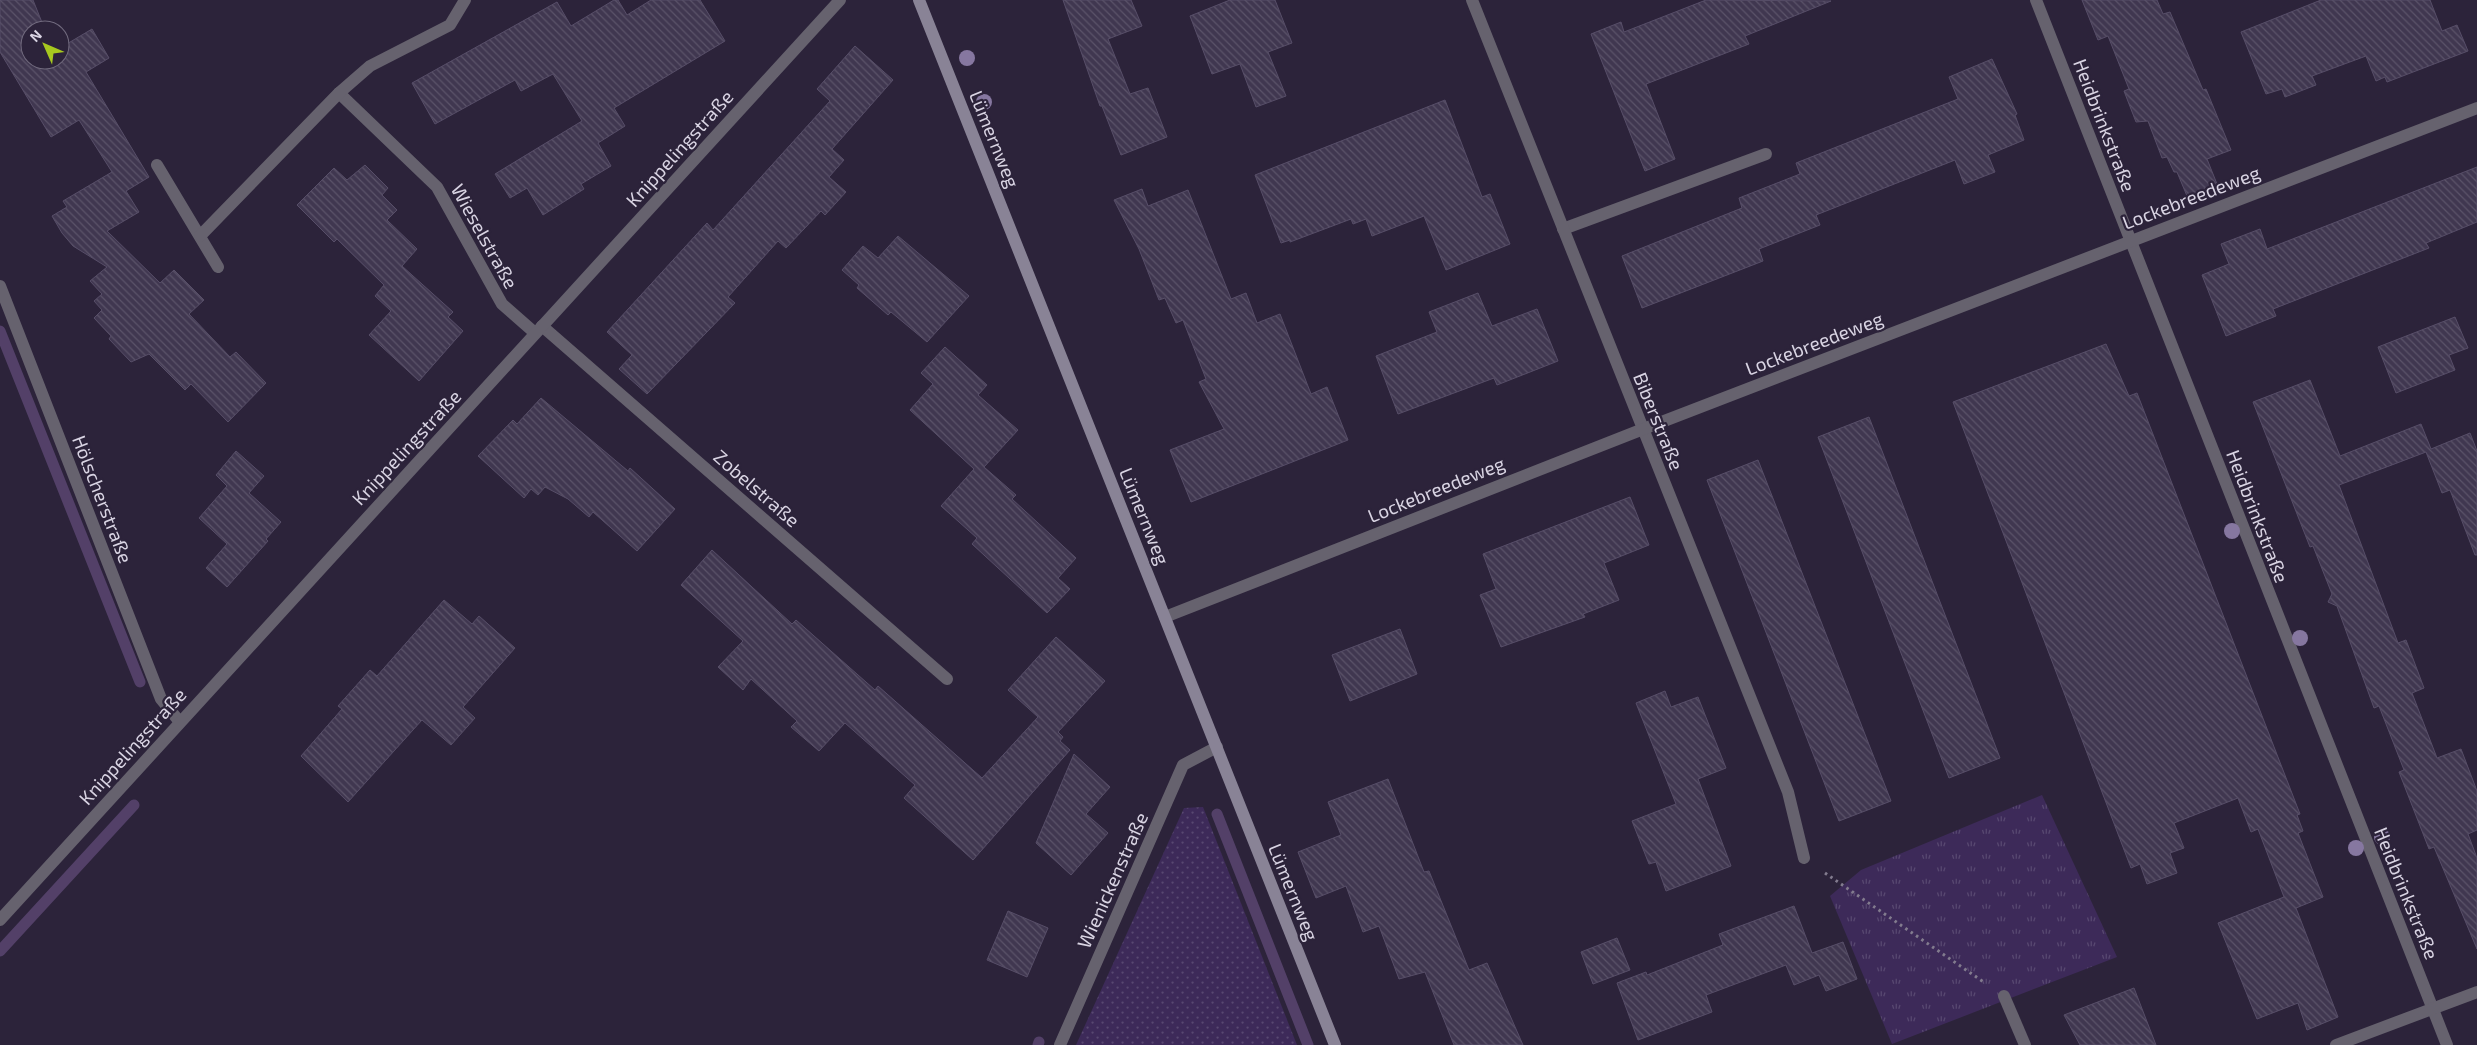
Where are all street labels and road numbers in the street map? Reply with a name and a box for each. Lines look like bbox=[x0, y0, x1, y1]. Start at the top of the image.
street label: Heidbrinkstraße bbox=[2069, 55, 2141, 195]
street label: Knippelingstraße bbox=[621, 85, 737, 211]
street label: Lümernweg bbox=[965, 87, 1025, 191]
street label: Lockebreedeweg bbox=[2119, 160, 2263, 234]
street label: Wieselstraße bbox=[447, 180, 523, 292]
street label: Lockebreedeweg bbox=[1742, 306, 1886, 380]
street label: Biberstraße bbox=[1629, 369, 1689, 473]
street label: Knippelingstraße bbox=[347, 385, 465, 509]
street label: Hölscherstraße bbox=[68, 432, 138, 566]
street label: Zobelstraße bbox=[709, 444, 805, 532]
street label: Heidbrinkstraße bbox=[2222, 446, 2294, 586]
street label: Lockebreedeweg bbox=[1364, 451, 1508, 527]
street label: Lümernweg bbox=[1115, 464, 1175, 568]
street label: Knippelingstraße bbox=[74, 683, 190, 809]
street label: Wienickenstraße bbox=[1072, 808, 1152, 952]
street label: Heidbrinkstraße bbox=[2370, 824, 2444, 962]
street label: Lümernweg bbox=[1264, 840, 1324, 944]

